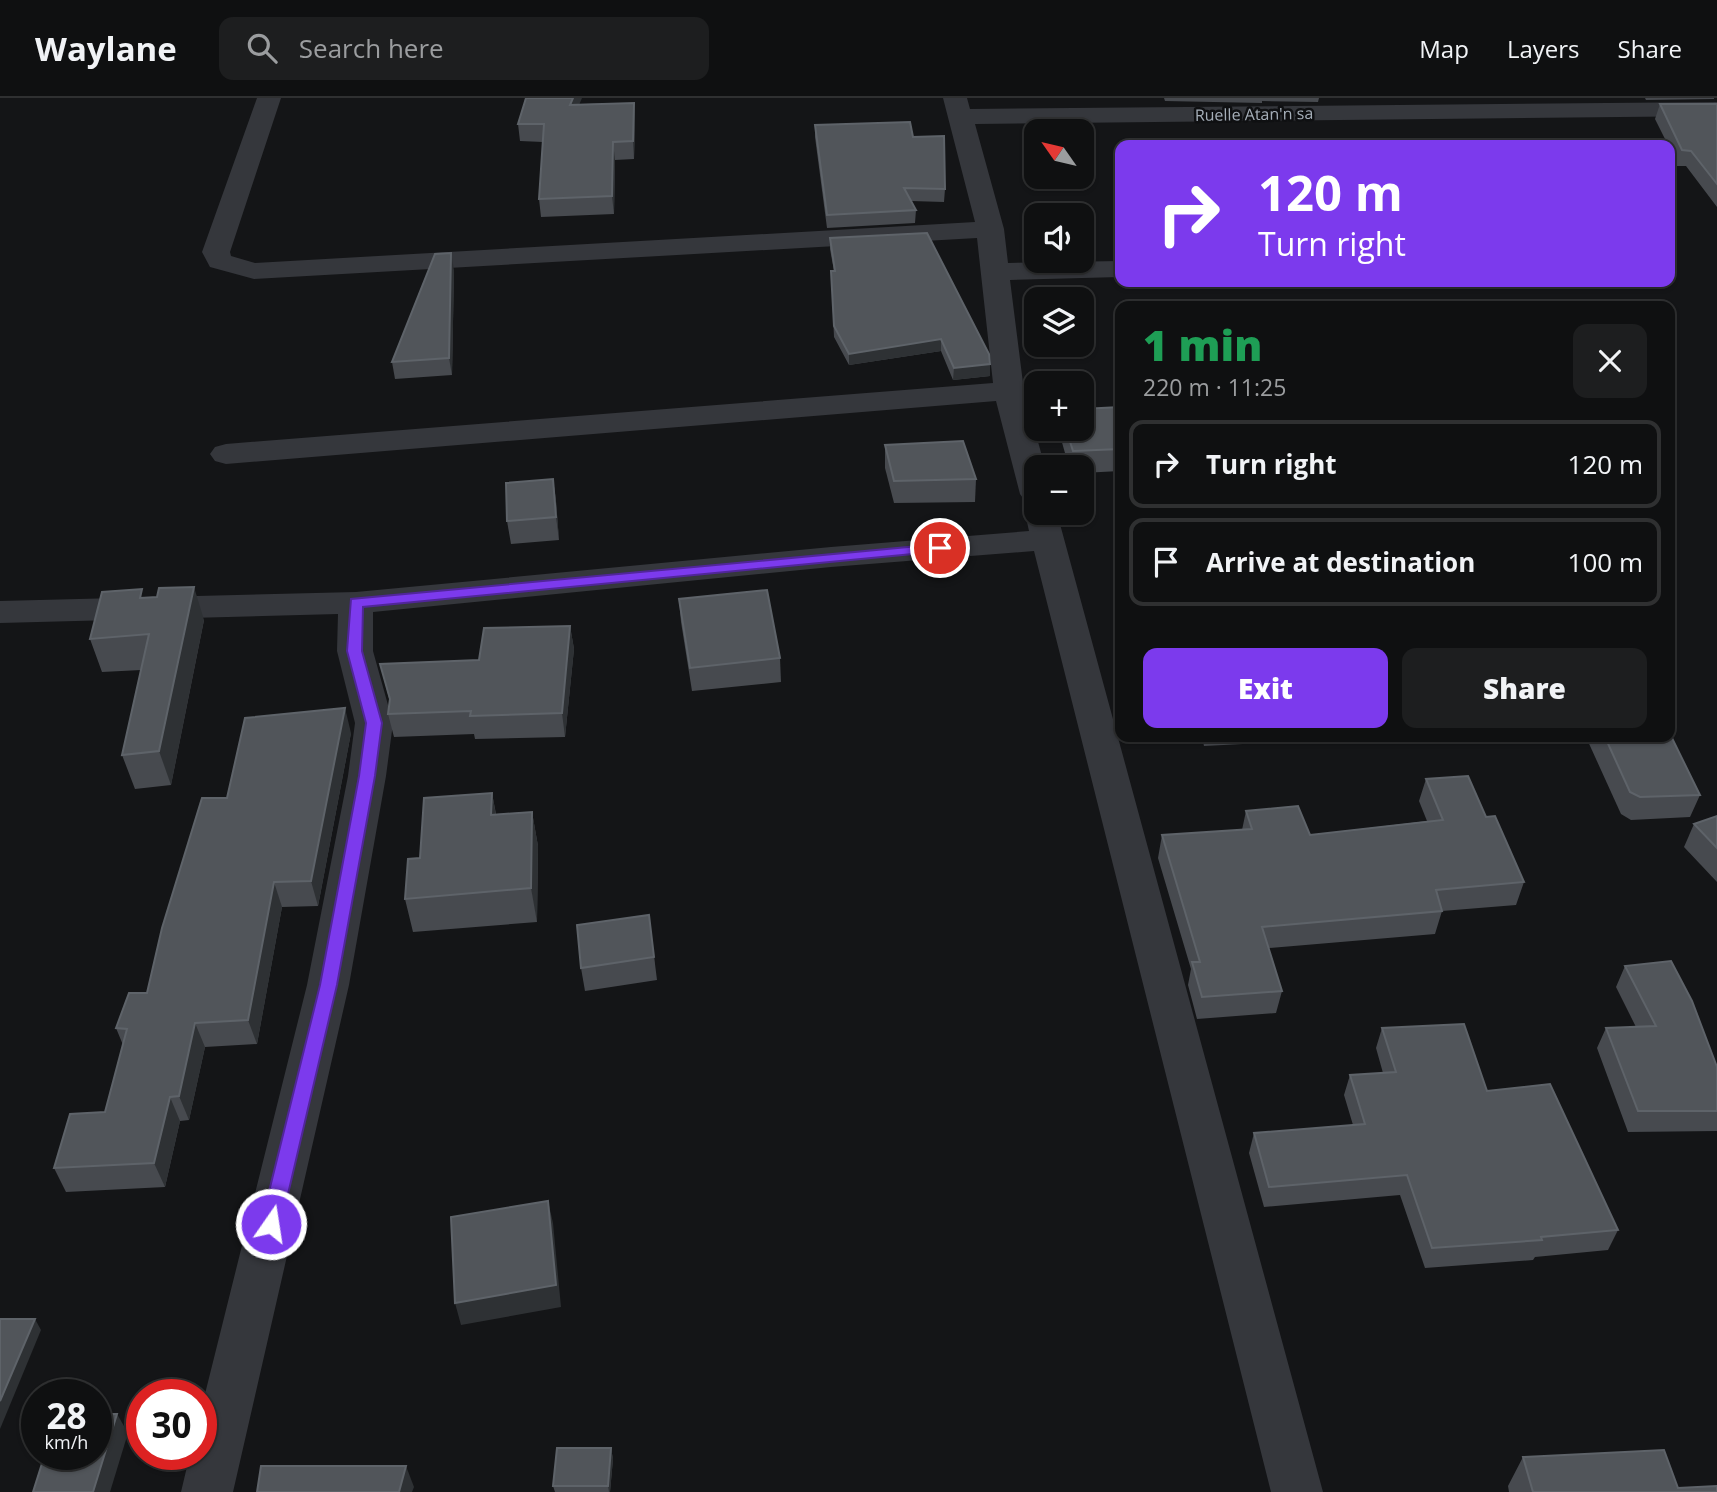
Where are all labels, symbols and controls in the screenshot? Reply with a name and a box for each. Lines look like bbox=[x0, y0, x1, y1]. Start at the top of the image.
search box bbox=[219, 17, 709, 80]
text: Waylane bbox=[35, 26, 177, 71]
icon: search bbox=[243, 29, 281, 67]
text: Search here bbox=[299, 30, 444, 66]
text: Map bbox=[1419, 32, 1469, 65]
text: Layers bbox=[1507, 32, 1580, 65]
text: Share bbox=[1618, 32, 1682, 65]
street label: Ruelle Atan'n sa bbox=[1195, 102, 1313, 126]
north arrow bbox=[1024, 119, 1094, 189]
map controls bbox=[1024, 119, 1094, 525]
text: 120 m bbox=[1258, 159, 1403, 225]
icon: right bbox=[1143, 168, 1234, 259]
button: sound bbox=[1024, 203, 1094, 273]
text: Turn right bbox=[1258, 222, 1406, 265]
button: layers bbox=[1024, 287, 1094, 357]
text: 1 min bbox=[1143, 316, 1262, 373]
button: close bbox=[1573, 324, 1647, 398]
button: + bbox=[1024, 371, 1094, 441]
text: 220 m · 11:25 bbox=[1143, 371, 1286, 403]
icon: right bbox=[1147, 445, 1185, 483]
text: Turn right bbox=[1206, 446, 1337, 482]
text: 120 m bbox=[1568, 446, 1643, 482]
button: − bbox=[1024, 455, 1094, 525]
pin bbox=[910, 518, 970, 578]
icon: arrive bbox=[921, 529, 959, 567]
icon: arrive bbox=[1147, 543, 1185, 581]
text: Arrive at destination bbox=[1206, 544, 1475, 580]
text: 100 m bbox=[1568, 544, 1643, 580]
button: Exit bbox=[1143, 648, 1388, 728]
button: Share bbox=[1402, 648, 1647, 728]
position arrow bbox=[234, 1187, 308, 1261]
speed limit sign: 30 bbox=[126, 1379, 217, 1470]
text: 28 bbox=[46, 1392, 87, 1439]
text: km/h bbox=[45, 1430, 88, 1454]

